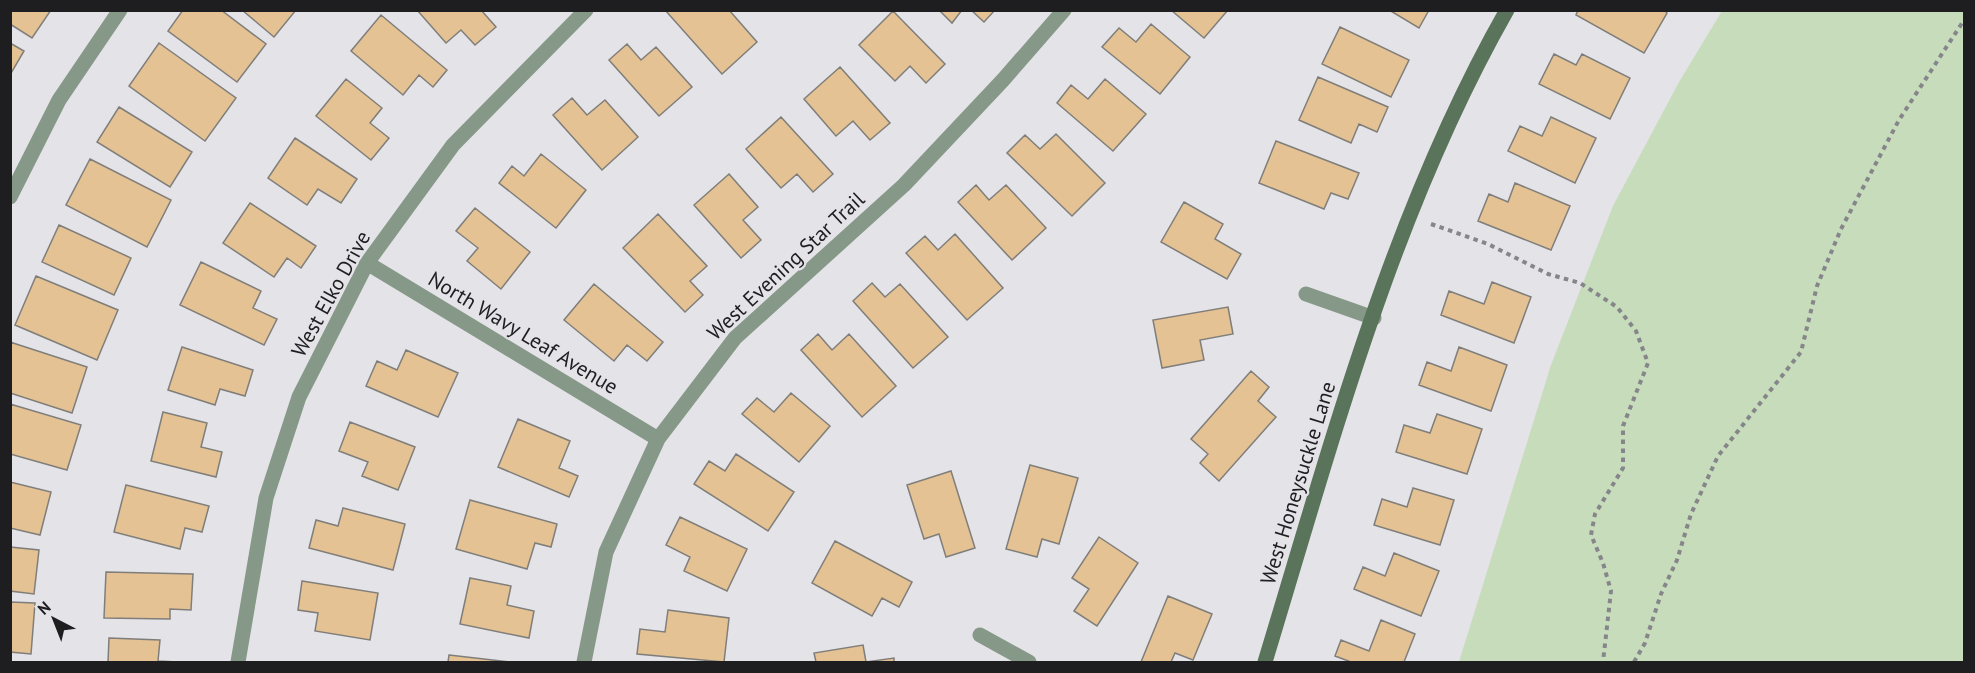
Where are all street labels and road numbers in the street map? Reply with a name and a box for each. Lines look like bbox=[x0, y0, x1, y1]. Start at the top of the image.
street label: West Evening Star Trail bbox=[701, 186, 870, 346]
street label: West Elko Drive bbox=[285, 226, 376, 361]
street label: North Wavy Leaf Avenue bbox=[423, 265, 623, 400]
street label: West Honeysuckle Lane bbox=[1254, 378, 1341, 588]

